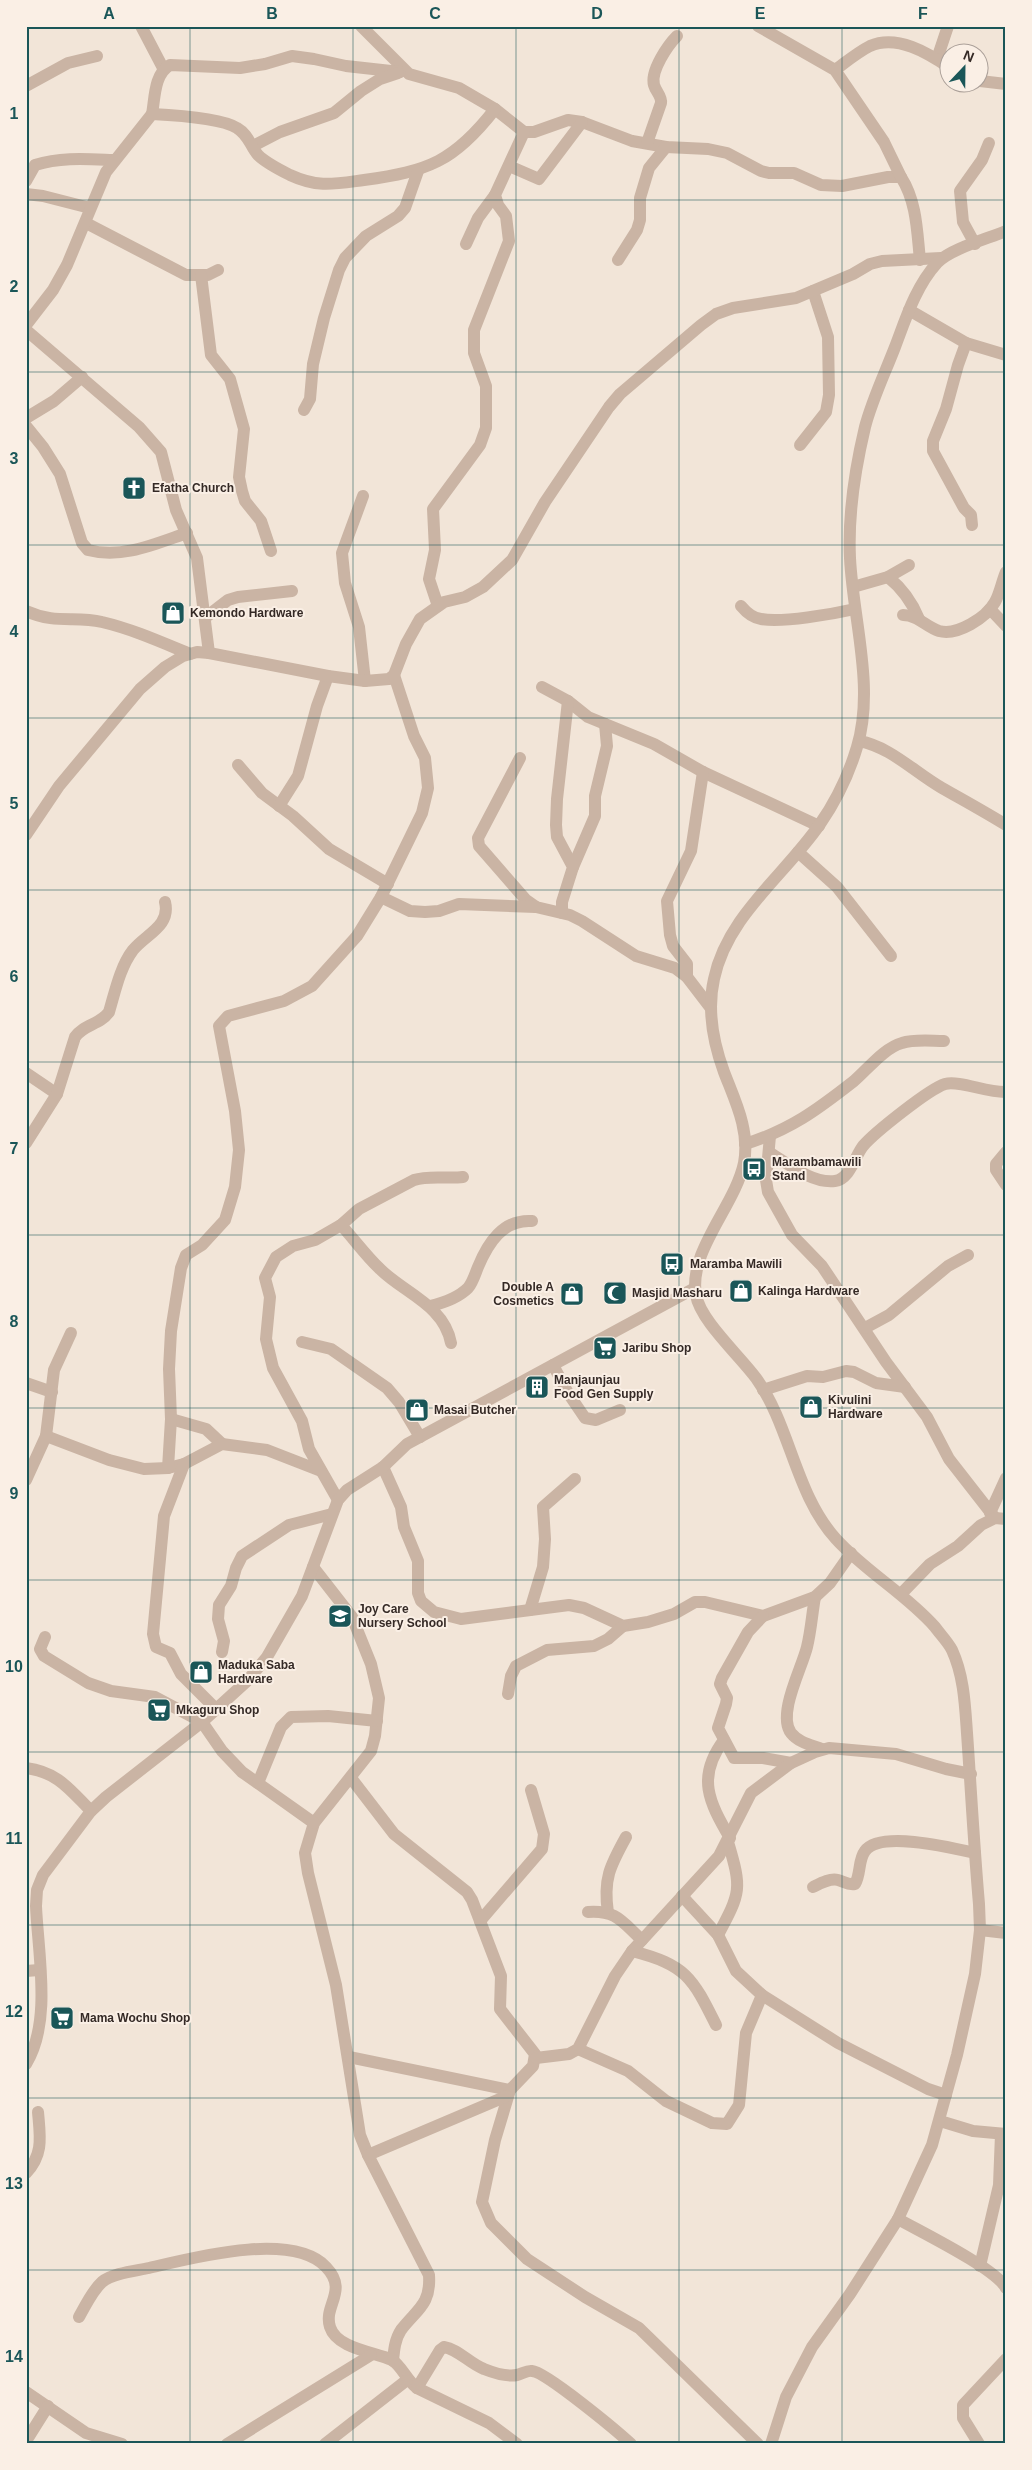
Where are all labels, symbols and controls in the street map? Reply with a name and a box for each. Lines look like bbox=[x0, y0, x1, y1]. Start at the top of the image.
text: A bbox=[103, 5, 115, 22]
text: B bbox=[266, 5, 278, 22]
text: C bbox=[429, 5, 441, 22]
text: D bbox=[591, 5, 603, 22]
text: E bbox=[755, 5, 766, 22]
text: F bbox=[918, 5, 928, 22]
north arrow bbox=[940, 42, 990, 92]
text: N bbox=[961, 47, 977, 65]
text: 1 bbox=[10, 105, 19, 122]
text: 2 bbox=[10, 278, 19, 295]
text: 3 bbox=[10, 450, 19, 467]
church icon: Efatha Church bbox=[121, 475, 147, 501]
place label: Efatha Church bbox=[152, 481, 234, 495]
shop icon: Kemondo Hardware bbox=[160, 600, 186, 626]
place label: Kemondo Hardware bbox=[190, 606, 304, 620]
text: 4 bbox=[10, 623, 19, 640]
text: 5 bbox=[10, 795, 19, 812]
text: 6 bbox=[10, 968, 19, 985]
text: 7 bbox=[10, 1140, 19, 1157]
place label: Marambamawili Stand bbox=[772, 1155, 861, 1183]
bus stop icon: Marambamawili Stand bbox=[741, 1156, 767, 1182]
bus stop icon: Maramba Mawili bbox=[659, 1251, 685, 1277]
place label: Maramba Mawili bbox=[690, 1257, 782, 1271]
shop icon: Kalinga Hardware bbox=[728, 1278, 754, 1304]
place label: Double A Cosmetics bbox=[493, 1280, 554, 1308]
mosque icon: Masjid Masharu bbox=[602, 1280, 628, 1306]
shop icon: Double A Cosmetics bbox=[559, 1281, 585, 1307]
place label: Kalinga Hardware bbox=[758, 1284, 860, 1298]
place label: Masjid Masharu bbox=[632, 1286, 722, 1300]
text: 8 bbox=[10, 1313, 19, 1330]
supermarket icon: Jaribu Shop bbox=[592, 1335, 618, 1361]
place label: Jaribu Shop bbox=[622, 1341, 691, 1355]
place label: Manjaunjau Food Gen Supply bbox=[554, 1373, 654, 1401]
building icon: Manjaunjau Food Gen Supply bbox=[524, 1374, 550, 1400]
place label: Kivulini Hardware bbox=[828, 1393, 883, 1421]
shop icon: Kivulini Hardware bbox=[798, 1394, 824, 1420]
shop icon: Masai Butcher bbox=[404, 1397, 430, 1423]
place label: Masai Butcher bbox=[434, 1403, 516, 1417]
text: 9 bbox=[10, 1485, 19, 1502]
place label: Joy Care Nursery School bbox=[358, 1602, 447, 1630]
school or university icon: Joy Care Nursery School bbox=[327, 1603, 353, 1629]
text: 10 bbox=[5, 1658, 23, 1675]
place label: Maduka Saba Hardware bbox=[218, 1658, 295, 1686]
shop icon: Maduka Saba Hardware bbox=[188, 1659, 214, 1685]
supermarket icon: Mkaguru Shop bbox=[146, 1697, 172, 1723]
place label: Mkaguru Shop bbox=[176, 1703, 259, 1717]
text: 11 bbox=[6, 1830, 23, 1847]
text: 12 bbox=[5, 2003, 23, 2020]
supermarket icon: Mama Wochu Shop bbox=[49, 2005, 75, 2031]
place label: Mama Wochu Shop bbox=[80, 2011, 190, 2025]
text: 13 bbox=[5, 2175, 23, 2192]
text: 14 bbox=[5, 2348, 23, 2365]

